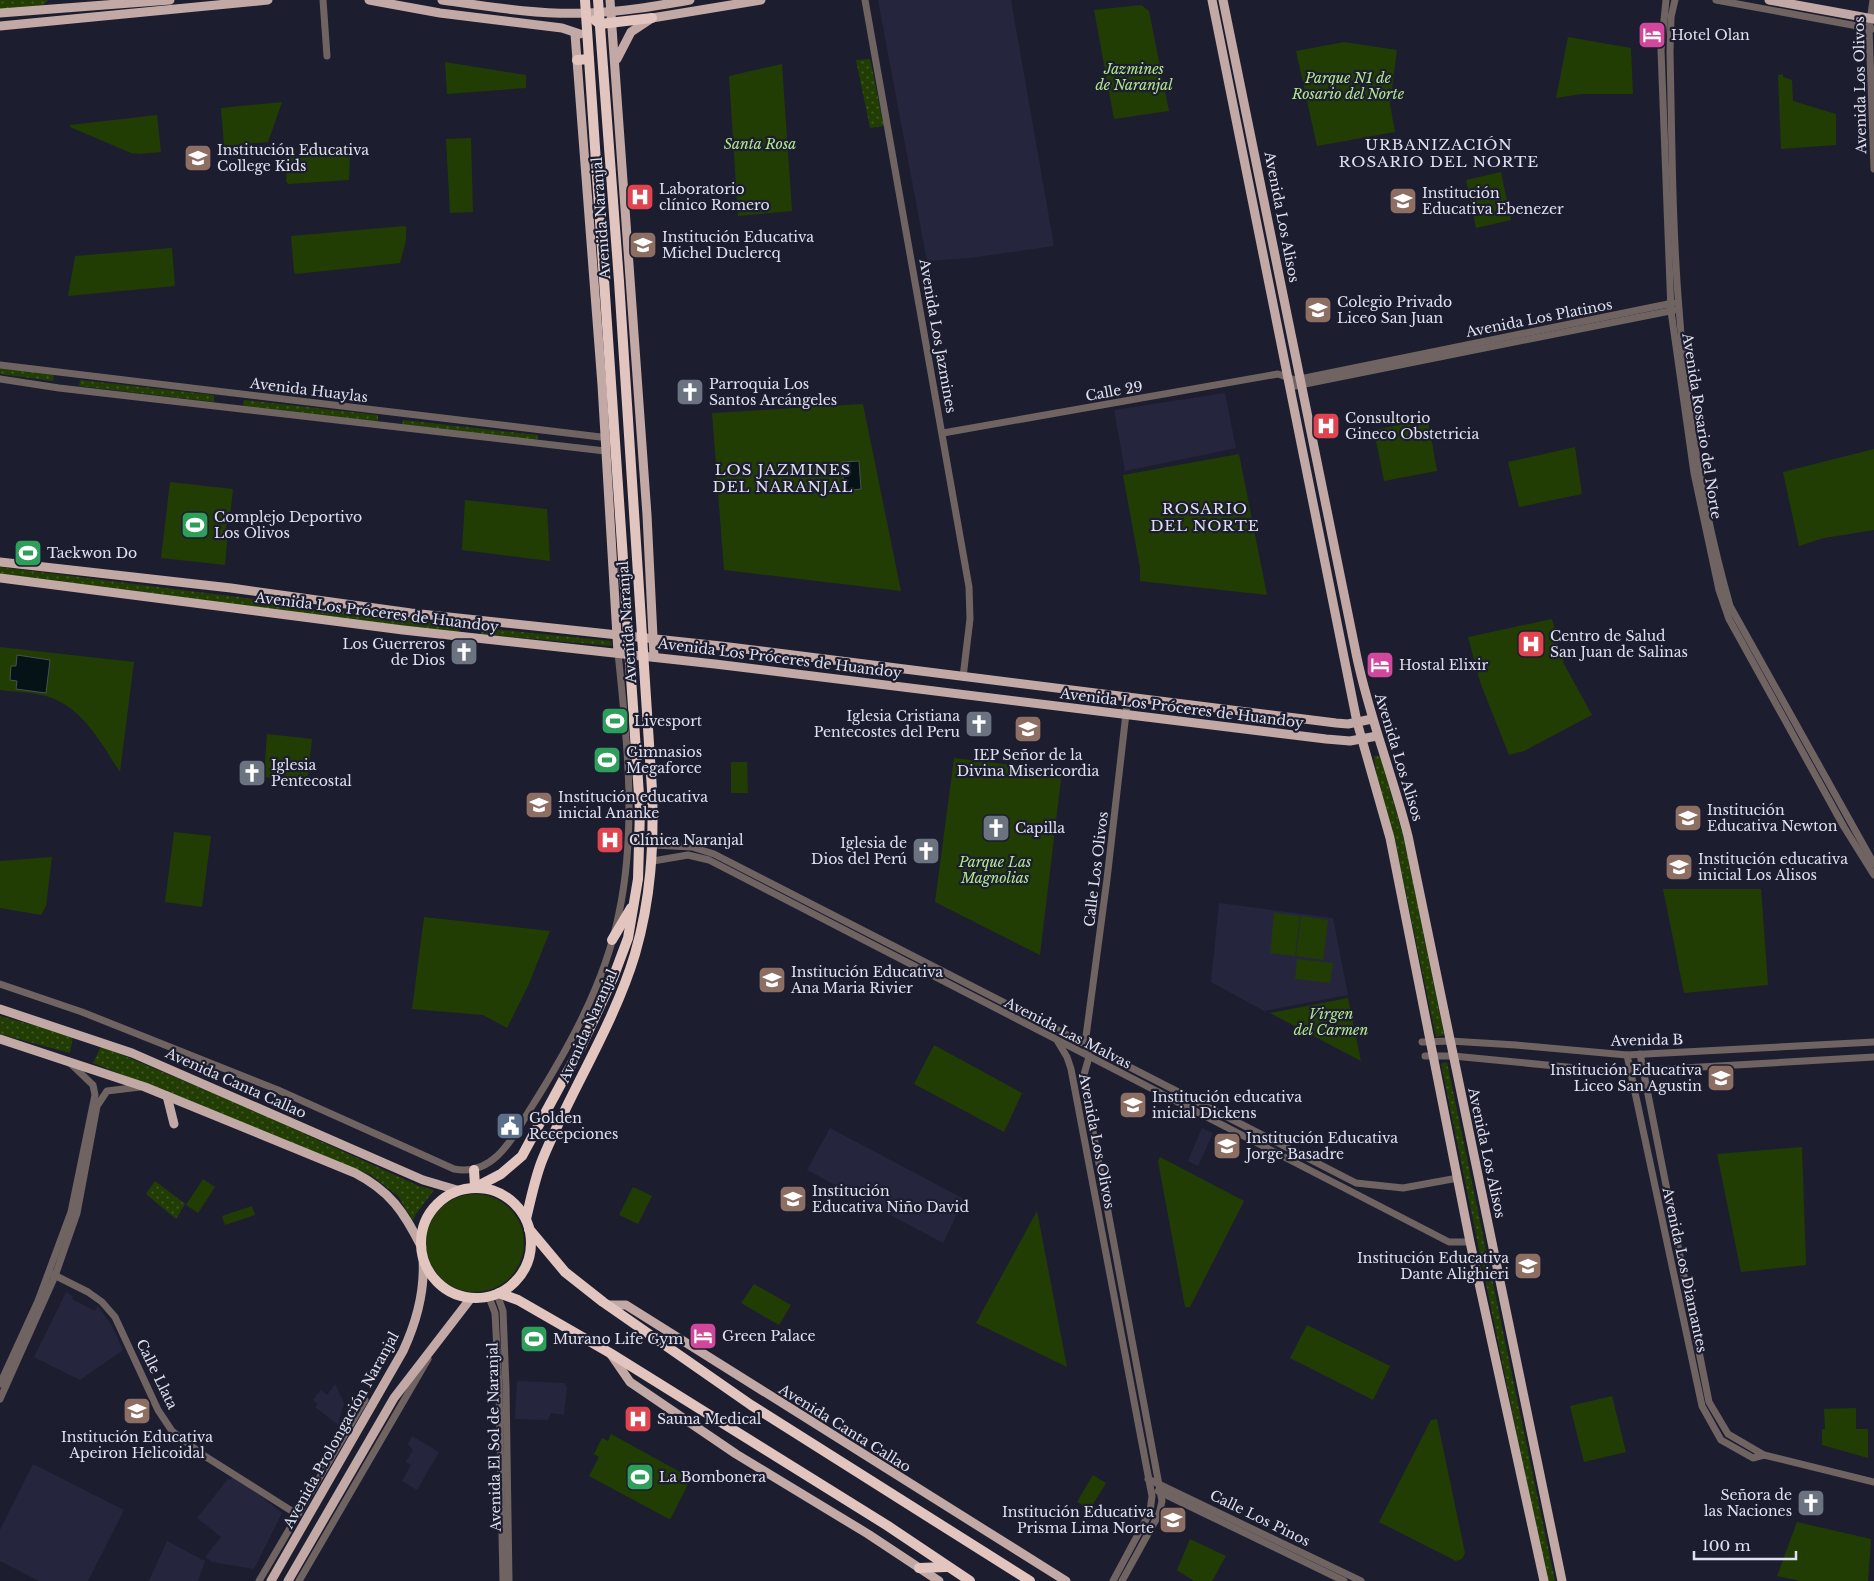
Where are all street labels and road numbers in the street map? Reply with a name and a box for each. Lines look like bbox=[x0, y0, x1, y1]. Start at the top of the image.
street label: Avenida Los Olivos bbox=[1850, 16, 1870, 155]
street label: Avenida Los Alisos bbox=[1260, 149, 1304, 284]
street label: Avenida Naranjal bbox=[588, 156, 614, 281]
street label: Avenida Los Jazmines bbox=[915, 257, 960, 414]
street label: Avenida Los Platinos bbox=[1463, 295, 1614, 341]
street label: Avenida Rosario del Norte bbox=[1678, 331, 1726, 520]
street label: Avenida Huaylas bbox=[248, 374, 369, 406]
street label: Calle 29 bbox=[1084, 377, 1144, 405]
street label: Avenida Naranjal bbox=[614, 560, 640, 685]
street label: Avenida Los Próceres de Huandoy bbox=[253, 588, 500, 636]
street label: Avenida Los Próceres de Huandoy bbox=[656, 634, 903, 682]
street label: Avenida Los Próceres de Huandoy bbox=[1058, 684, 1305, 732]
street label: Avenida Los Alisos bbox=[1371, 690, 1427, 823]
street label: Calle Los Olivos bbox=[1080, 810, 1112, 928]
street label: Avenida Naranjal bbox=[555, 966, 621, 1086]
street label: Avenida Las Malvas bbox=[1001, 993, 1134, 1073]
street label: Avenida B bbox=[1610, 1030, 1684, 1050]
street label: Avenida Canta Callao bbox=[162, 1043, 309, 1122]
street label: Avenida Los Olivos bbox=[1075, 1071, 1119, 1210]
street label: Avenida Los Alisos bbox=[1464, 1085, 1510, 1220]
street label: Avenida Los Diamantes bbox=[1658, 1185, 1711, 1354]
street label: Avenida Prolongación Naranjal bbox=[279, 1328, 403, 1532]
street label: Calle Llata bbox=[132, 1336, 182, 1412]
street label: Avenida El Sol de Naranjal bbox=[483, 1342, 505, 1533]
street label: Avenida Canta Callao bbox=[775, 1379, 914, 1476]
street label: Calle Los Pinos bbox=[1207, 1486, 1313, 1550]

